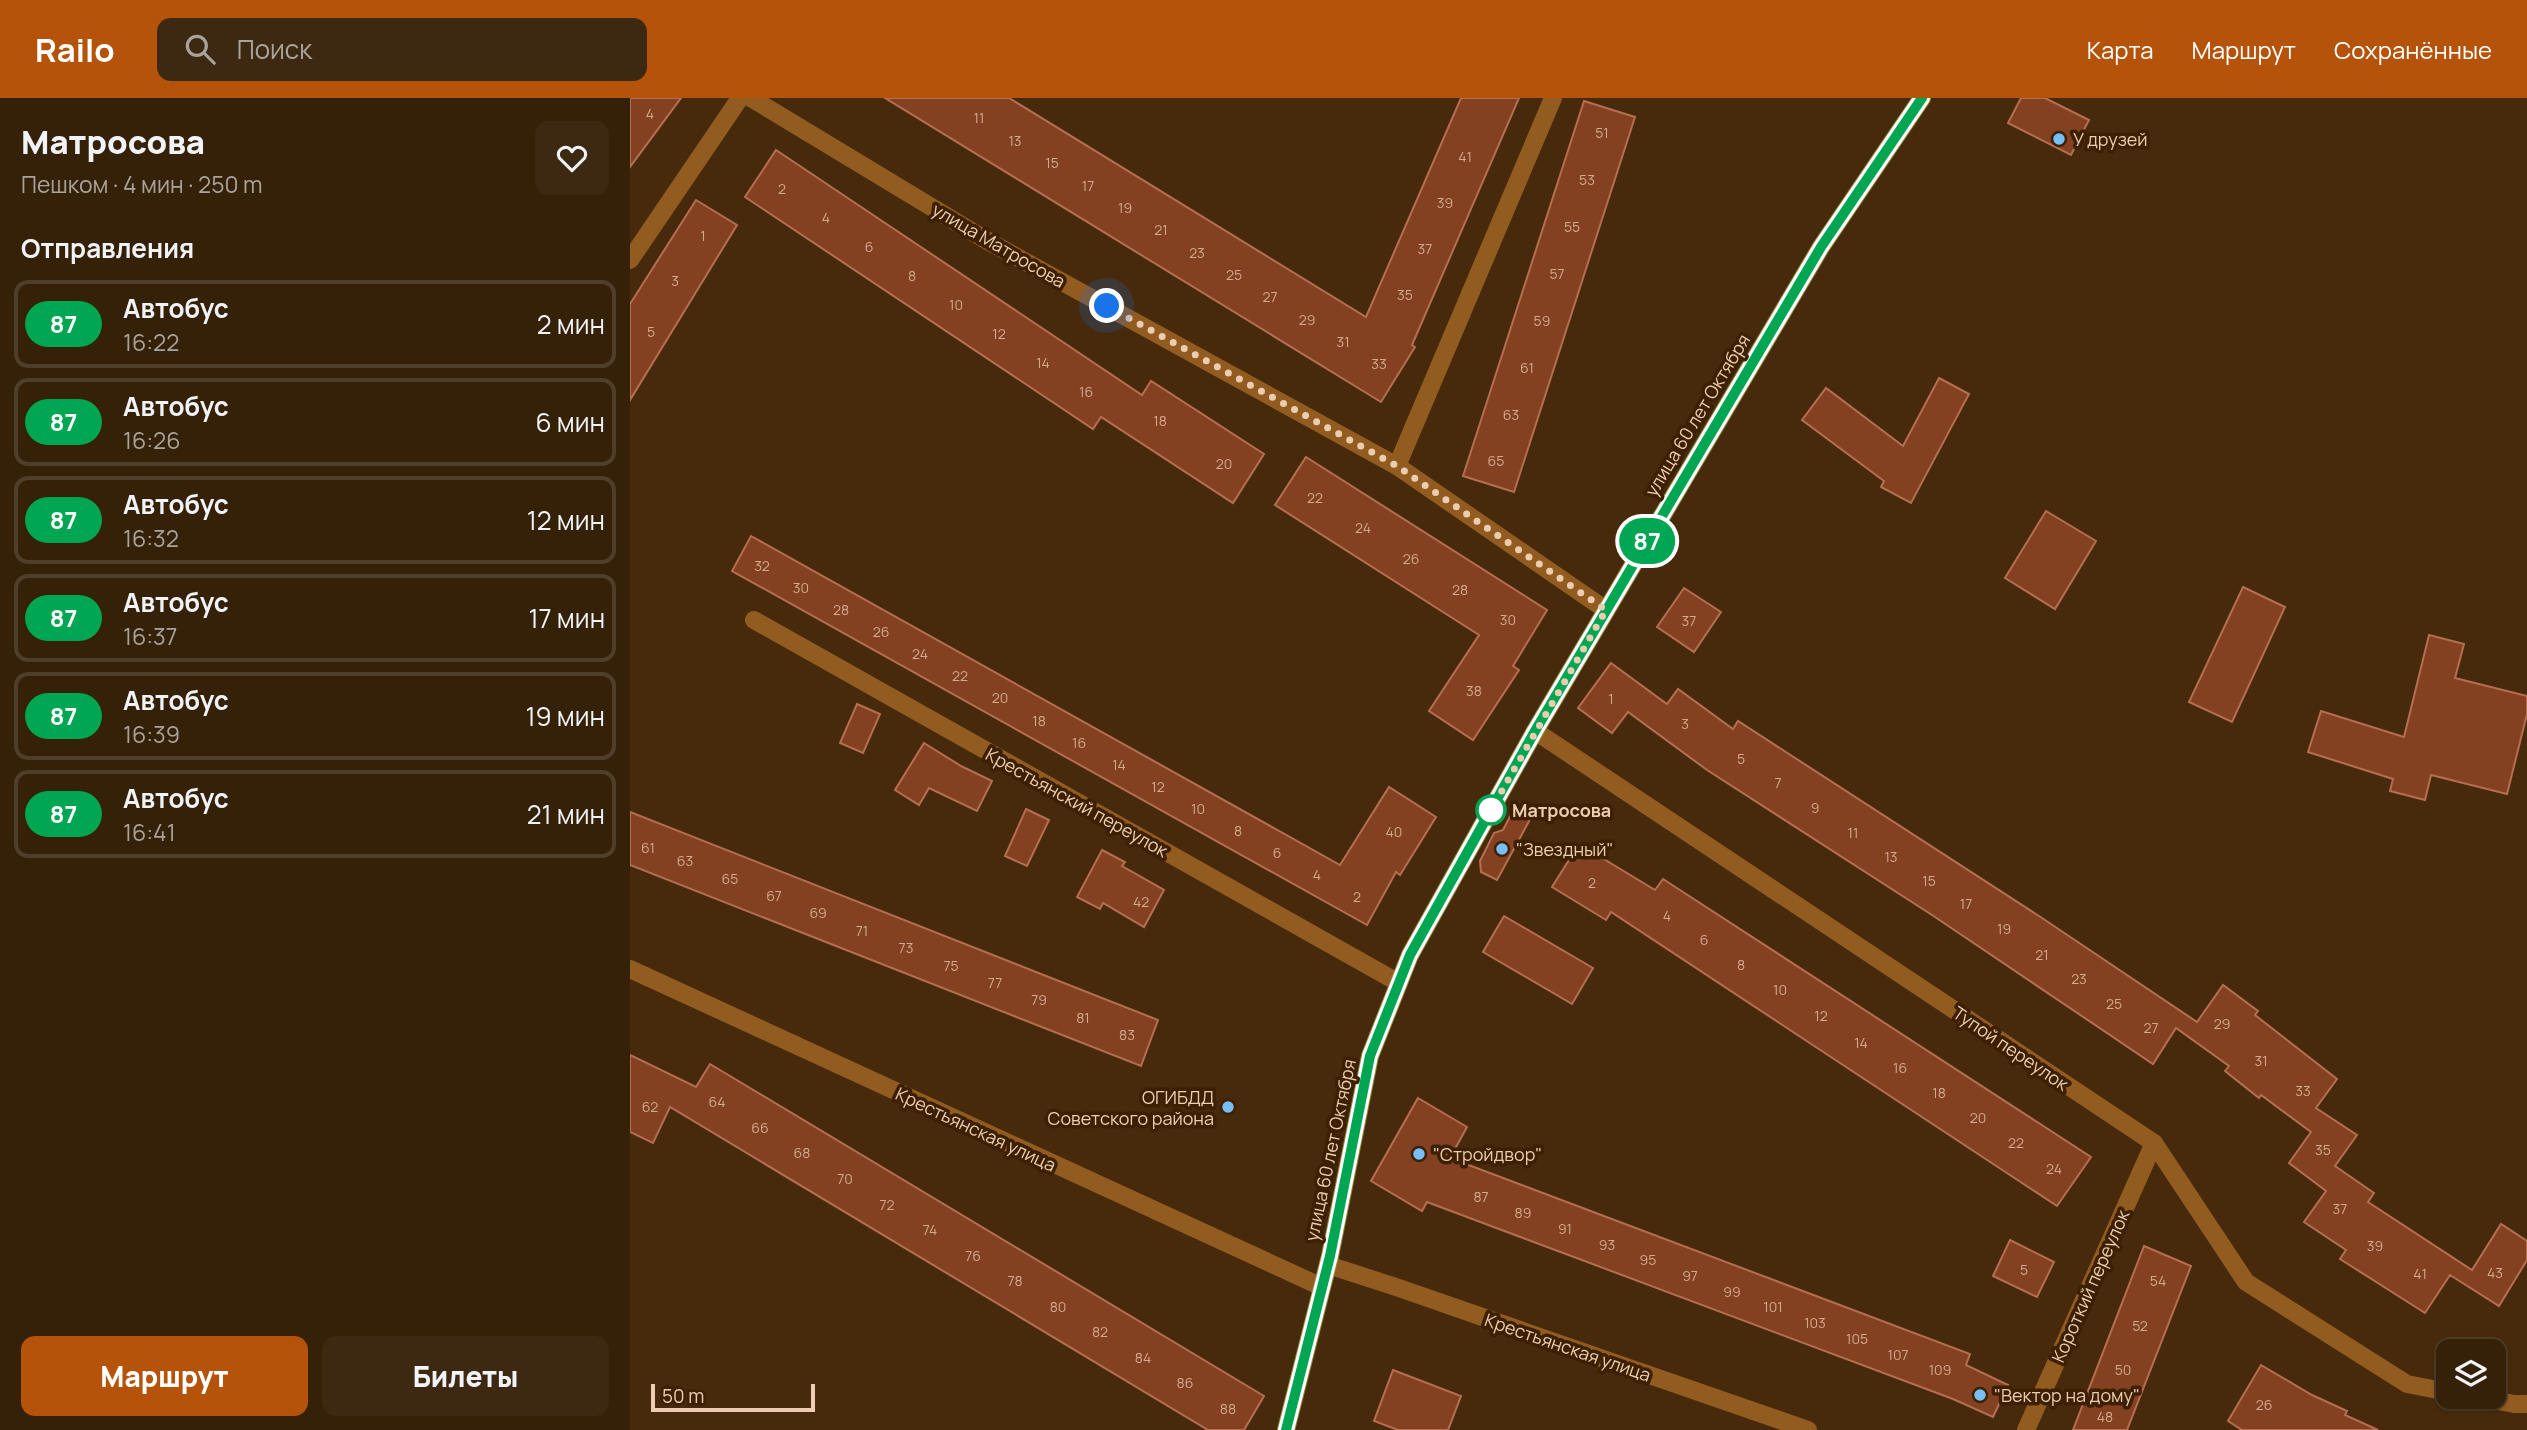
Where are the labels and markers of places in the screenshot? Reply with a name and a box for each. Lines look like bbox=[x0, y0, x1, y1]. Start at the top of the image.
place label: У друзей bbox=[2073, 127, 2148, 151]
marker: У друзей bbox=[2051, 131, 2067, 147]
marker: Матросова bbox=[1476, 795, 1506, 825]
place label: Матросова bbox=[1512, 798, 1611, 822]
place label: "Звездный" bbox=[1516, 837, 1613, 861]
marker: "Звездный" bbox=[1494, 841, 1510, 857]
place label: ОГИБДД Советского района bbox=[1048, 1085, 1214, 1130]
marker: ОГИБДД Советского района bbox=[1220, 1099, 1236, 1115]
place label: "Стройдвор" bbox=[1433, 1142, 1542, 1166]
marker: "Стройдвор" bbox=[1411, 1146, 1427, 1162]
place label: "Вектор на дому" bbox=[1994, 1383, 2140, 1407]
marker: "Вектор на дому" bbox=[1972, 1387, 1988, 1403]

